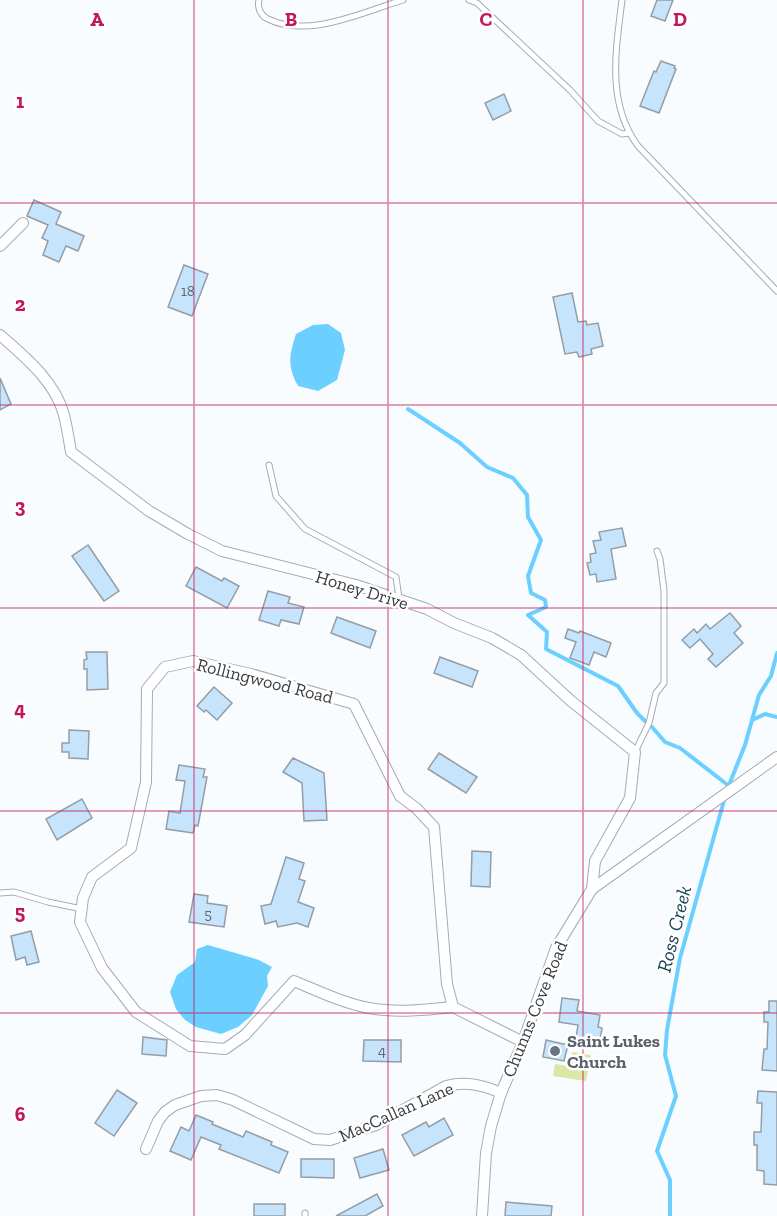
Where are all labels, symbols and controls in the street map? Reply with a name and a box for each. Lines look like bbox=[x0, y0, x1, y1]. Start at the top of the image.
text: A bbox=[90, 7, 104, 31]
text: B bbox=[285, 7, 297, 31]
text: C bbox=[480, 7, 493, 31]
text: D bbox=[673, 7, 687, 31]
text: 1 bbox=[16, 89, 24, 113]
house number: 18 bbox=[181, 282, 195, 300]
text: 2 bbox=[15, 292, 26, 316]
text: 3 bbox=[15, 494, 26, 518]
street label: Honey Drive bbox=[313, 565, 411, 615]
street label: Rollingwood Road bbox=[195, 653, 336, 709]
text: 4 bbox=[14, 697, 26, 721]
water label: Ross Creek bbox=[652, 883, 696, 975]
text: 5 bbox=[15, 900, 25, 924]
house number: 5 bbox=[204, 905, 212, 923]
street label: Chunns Cove Road bbox=[498, 938, 572, 1080]
place label: Saint Lukes Church bbox=[567, 1030, 660, 1073]
house number: 4 bbox=[378, 1042, 386, 1060]
marker: Saint Lukes Church bbox=[548, 1044, 562, 1058]
street label: MacCallan Lane bbox=[335, 1077, 457, 1147]
text: 6 bbox=[15, 1102, 26, 1126]

